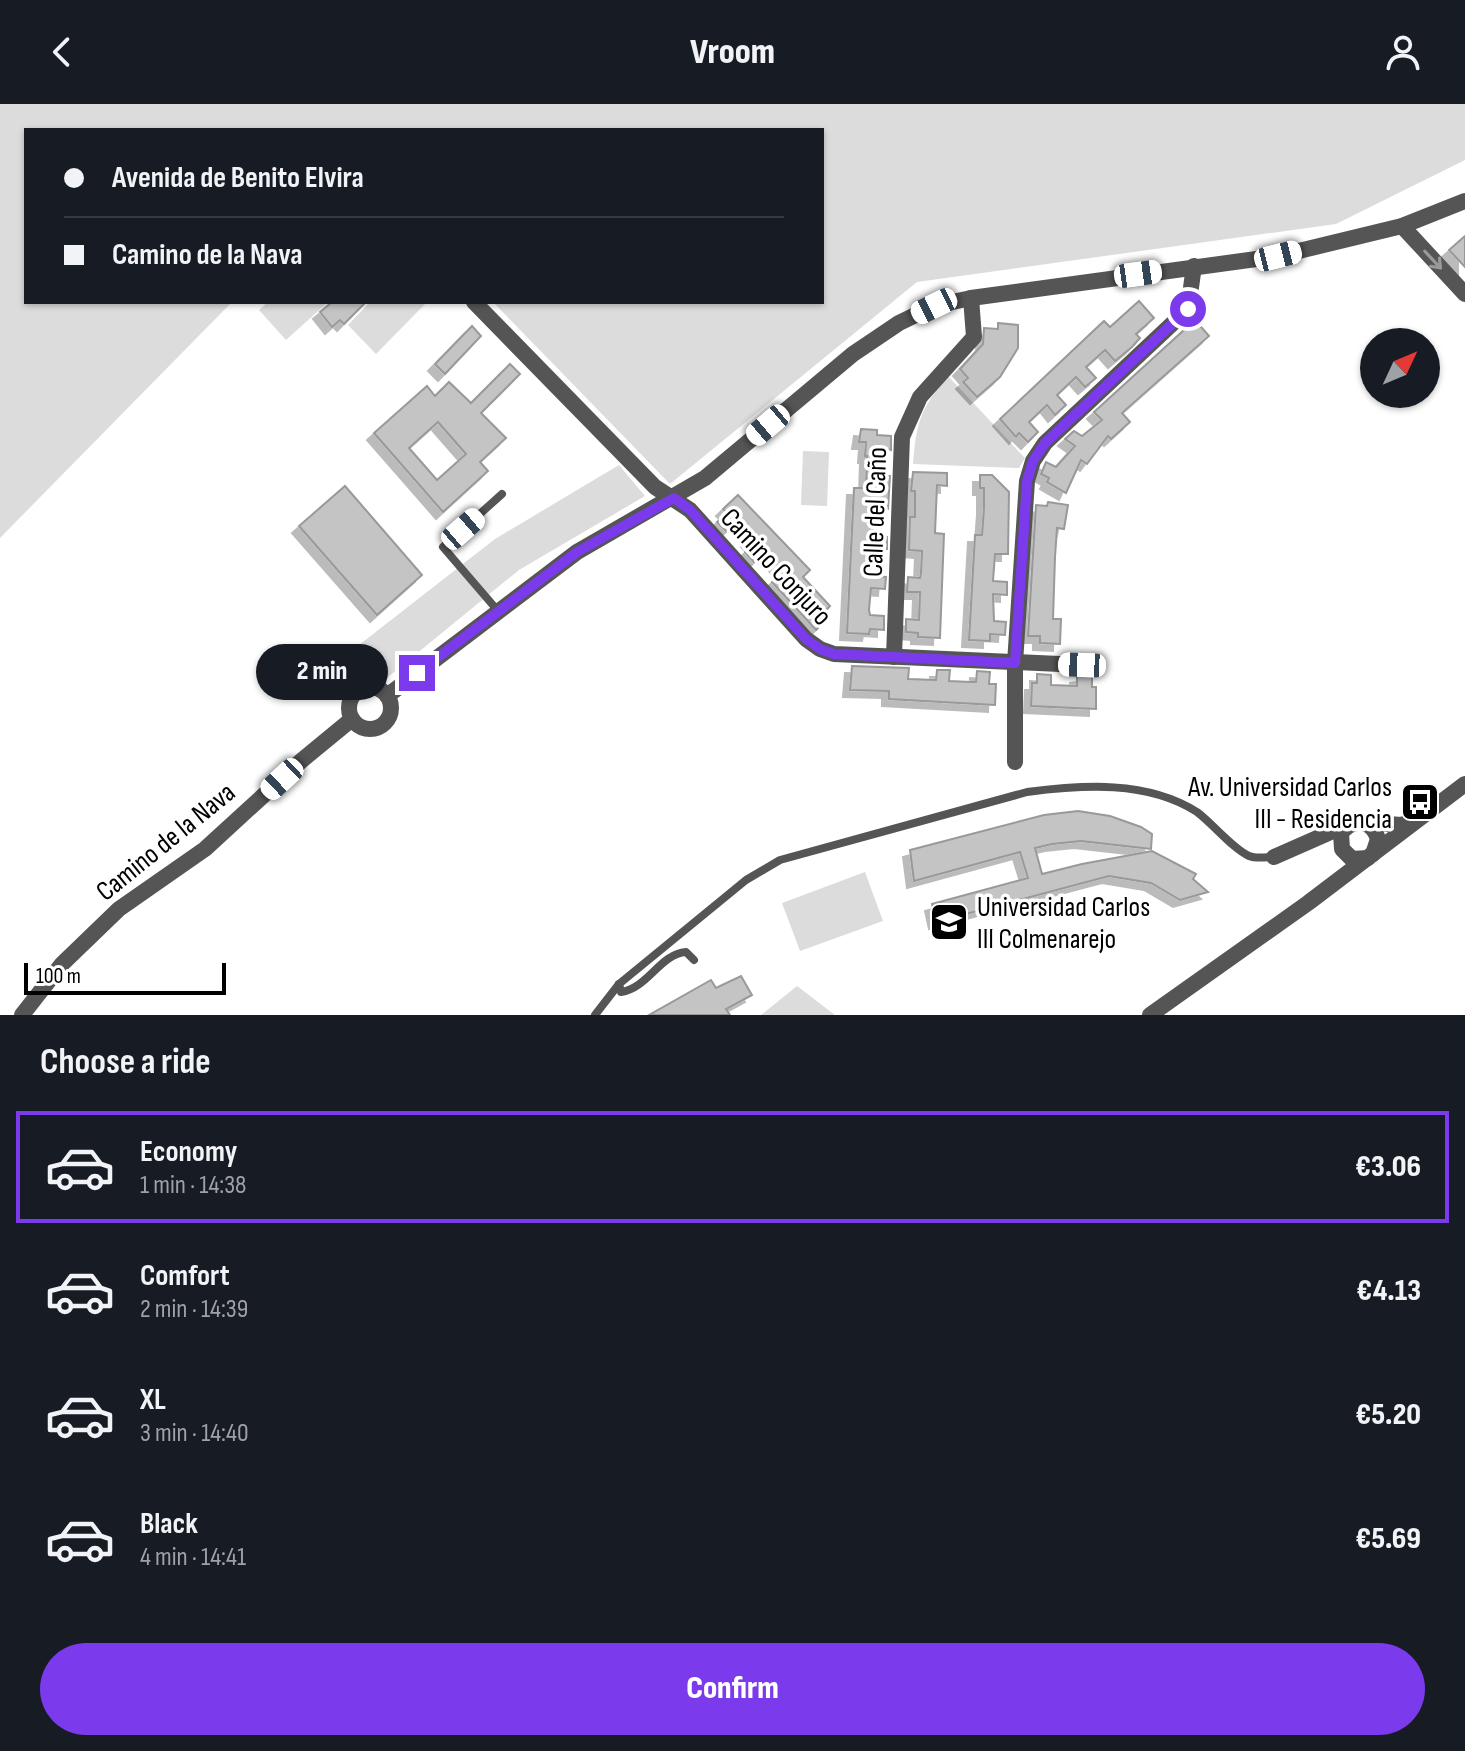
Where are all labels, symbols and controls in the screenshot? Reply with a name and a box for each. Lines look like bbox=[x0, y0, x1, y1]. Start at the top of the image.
icon: back bbox=[40, 30, 84, 74]
icon: person bbox=[1381, 30, 1425, 74]
text: Vroom bbox=[690, 31, 775, 74]
text: Avenida de Benito Elvira bbox=[112, 160, 364, 196]
text: Camino de la Nava bbox=[112, 237, 303, 273]
car bbox=[1252, 239, 1304, 273]
one-way arrow bbox=[1424, 250, 1443, 270]
car bbox=[1113, 259, 1163, 289]
car bbox=[907, 285, 961, 327]
route start bbox=[1170, 291, 1206, 327]
north arrow bbox=[1360, 328, 1440, 408]
map controls bbox=[1360, 328, 1440, 408]
car bbox=[742, 400, 794, 450]
street label: Calle del Caño bbox=[857, 446, 894, 578]
street label: Camino Conjuro bbox=[713, 502, 838, 632]
car bbox=[437, 504, 489, 554]
callout: 2 min bbox=[257, 645, 389, 701]
car bbox=[1058, 652, 1106, 678]
route end bbox=[399, 655, 435, 691]
text: 2 min bbox=[297, 656, 347, 687]
car bbox=[256, 754, 308, 804]
place label: Av. Universidad Carlos III - Residencia bbox=[1187, 771, 1392, 836]
street label: Camino de la Nava bbox=[90, 776, 242, 908]
bus stop icon: Av. Universidad Carlos III - Residencia bbox=[1399, 781, 1441, 823]
place label: Universidad Carlos III Colmenarejo bbox=[977, 891, 1150, 956]
school or university icon: Universidad Carlos III Colmenarejo bbox=[928, 901, 970, 943]
scale bar bbox=[24, 959, 226, 995]
text: 100 m bbox=[36, 963, 81, 990]
text: Choose a ride bbox=[40, 1041, 211, 1084]
icon: car bbox=[44, 1131, 116, 1203]
text: Economy bbox=[140, 1134, 237, 1170]
text: €3.06 bbox=[1355, 1149, 1421, 1185]
text: 1 min · 14:38 bbox=[140, 1170, 247, 1201]
icon: car bbox=[44, 1255, 116, 1327]
text: Comfort bbox=[140, 1258, 230, 1294]
text: €4.13 bbox=[1356, 1273, 1421, 1309]
text: 2 min · 14:39 bbox=[140, 1294, 248, 1325]
icon: car bbox=[44, 1379, 116, 1451]
text: XL bbox=[140, 1382, 166, 1418]
text: €5.20 bbox=[1356, 1397, 1421, 1433]
text: 3 min · 14:40 bbox=[140, 1418, 248, 1449]
icon: car bbox=[44, 1503, 116, 1575]
text: Black bbox=[140, 1506, 198, 1542]
text: €5.69 bbox=[1356, 1521, 1421, 1557]
text: 4 min · 14:41 bbox=[140, 1542, 246, 1573]
button: Confirm bbox=[40, 1643, 1425, 1735]

